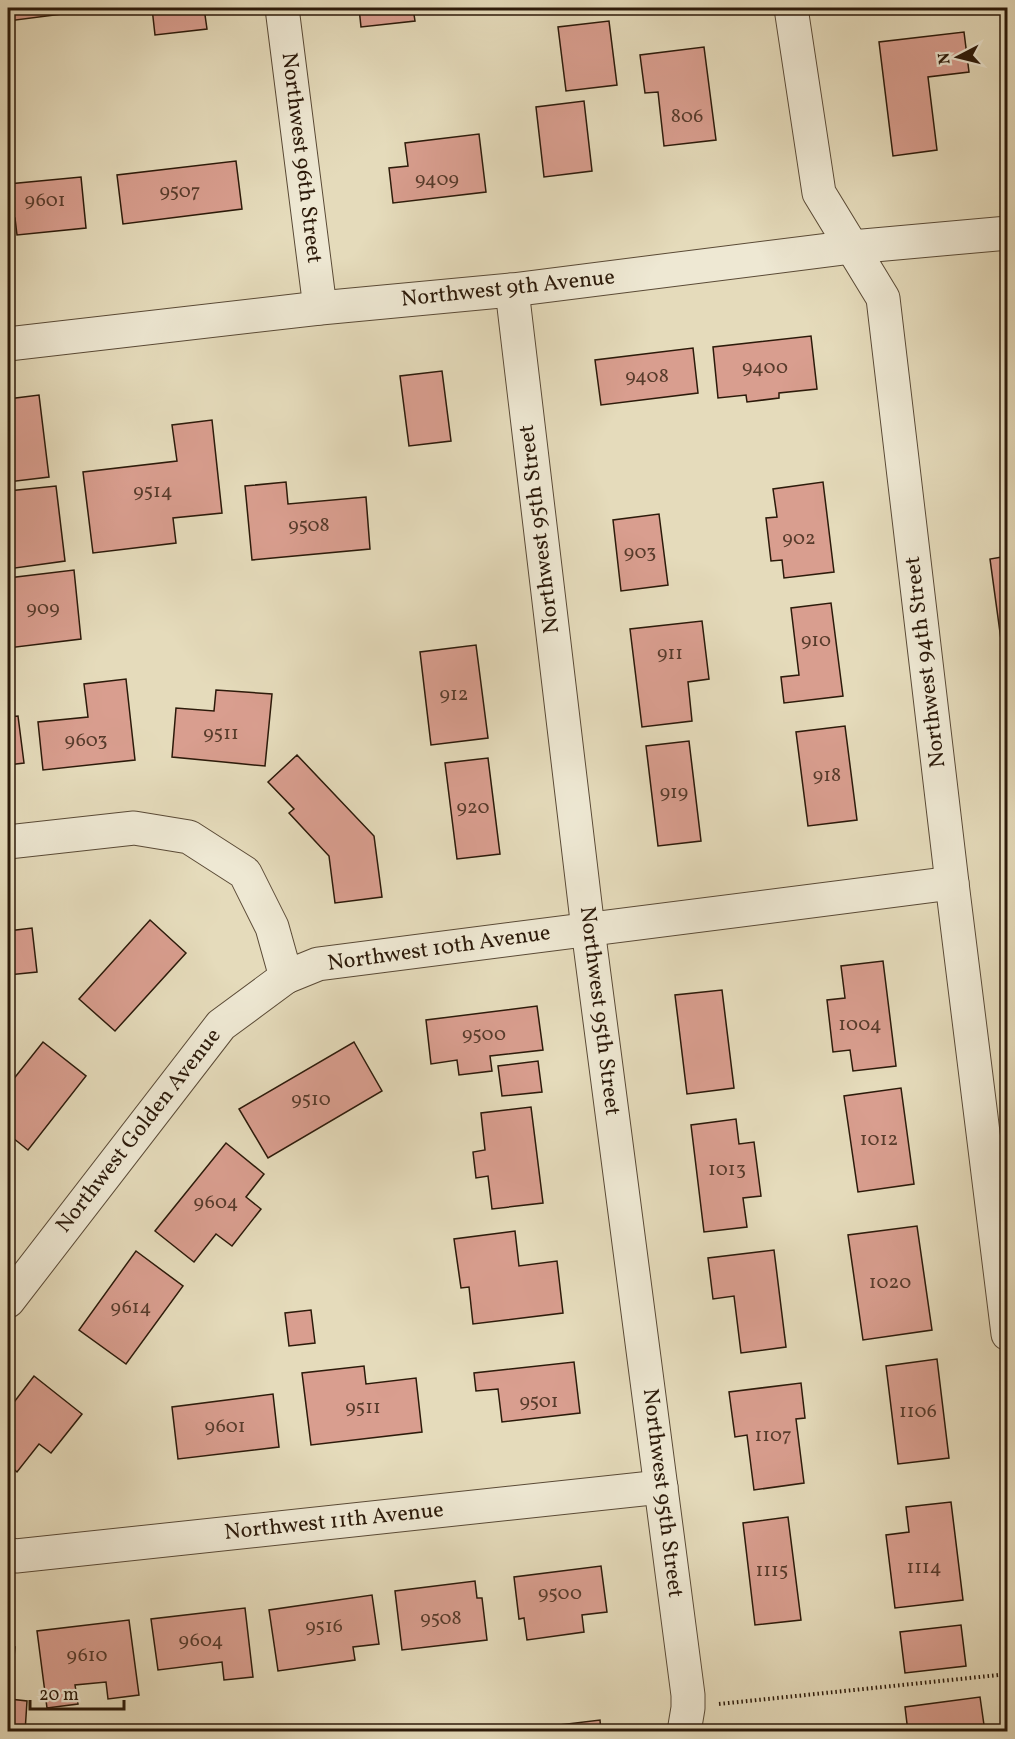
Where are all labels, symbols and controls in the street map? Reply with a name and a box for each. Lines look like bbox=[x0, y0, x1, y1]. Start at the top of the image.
north arrow bbox=[928, 27, 988, 87]
street label: Northwest 96th Street bbox=[273, 51, 329, 266]
text: N bbox=[933, 51, 957, 66]
house number: 806 bbox=[671, 103, 703, 131]
house number: 9409 bbox=[415, 166, 459, 194]
house number: 9507 bbox=[159, 178, 201, 206]
house number: 9601 bbox=[24, 187, 66, 215]
street label: Northwest 9th Avenue bbox=[400, 262, 616, 316]
house number: 9400 bbox=[742, 354, 788, 382]
house number: 9408 bbox=[625, 363, 669, 391]
street label: Northwest 95th Street bbox=[512, 422, 568, 635]
house number: 9514 bbox=[133, 478, 173, 506]
house number: 9508 bbox=[288, 512, 330, 540]
house number: 902 bbox=[782, 525, 816, 553]
house number: 903 bbox=[624, 539, 656, 567]
street label: Northwest 94th Street bbox=[898, 554, 954, 770]
house number: 909 bbox=[26, 595, 60, 623]
house number: 910 bbox=[801, 627, 831, 655]
house number: 911 bbox=[657, 640, 683, 668]
house number: 912 bbox=[440, 681, 468, 709]
house number: 9511 bbox=[203, 720, 239, 748]
house number: 9603 bbox=[64, 727, 108, 755]
house number: 918 bbox=[813, 762, 841, 790]
house number: 919 bbox=[660, 779, 688, 807]
house number: 920 bbox=[457, 794, 489, 822]
street label: Northwest 95th Street bbox=[571, 905, 627, 1118]
street label: Northwest 10th Avenue bbox=[325, 918, 553, 980]
house number: 1004 bbox=[838, 1011, 882, 1039]
house number: 9500 bbox=[462, 1021, 506, 1049]
street label: Northwest Golden Avenue bbox=[49, 1022, 229, 1240]
house number: 9510 bbox=[291, 1086, 331, 1114]
house number: 1012 bbox=[860, 1126, 898, 1154]
house number: 1013 bbox=[708, 1156, 746, 1184]
house number: 9604 bbox=[194, 1189, 238, 1217]
house number: 1020 bbox=[869, 1269, 911, 1297]
house number: 9614 bbox=[111, 1294, 152, 1322]
street label: Northwest 95th Street bbox=[634, 1387, 690, 1600]
house number: 9501 bbox=[519, 1388, 559, 1416]
house number: 9511 bbox=[345, 1394, 381, 1422]
house number: 1106 bbox=[899, 1398, 937, 1426]
house number: 9601 bbox=[204, 1413, 246, 1441]
house number: 1107 bbox=[754, 1422, 792, 1450]
street label: Northwest 11th Avenue bbox=[223, 1495, 445, 1549]
house number: 1114 bbox=[906, 1554, 942, 1582]
house number: 1115 bbox=[756, 1557, 788, 1585]
house number: 9500 bbox=[538, 1580, 582, 1608]
house number: 9508 bbox=[420, 1605, 462, 1633]
house number: 9516 bbox=[305, 1613, 343, 1641]
house number: 9604 bbox=[179, 1627, 223, 1655]
house number: 9610 bbox=[66, 1642, 108, 1670]
scale bar bbox=[30, 1673, 124, 1711]
text: 20 m bbox=[39, 1683, 79, 1708]

